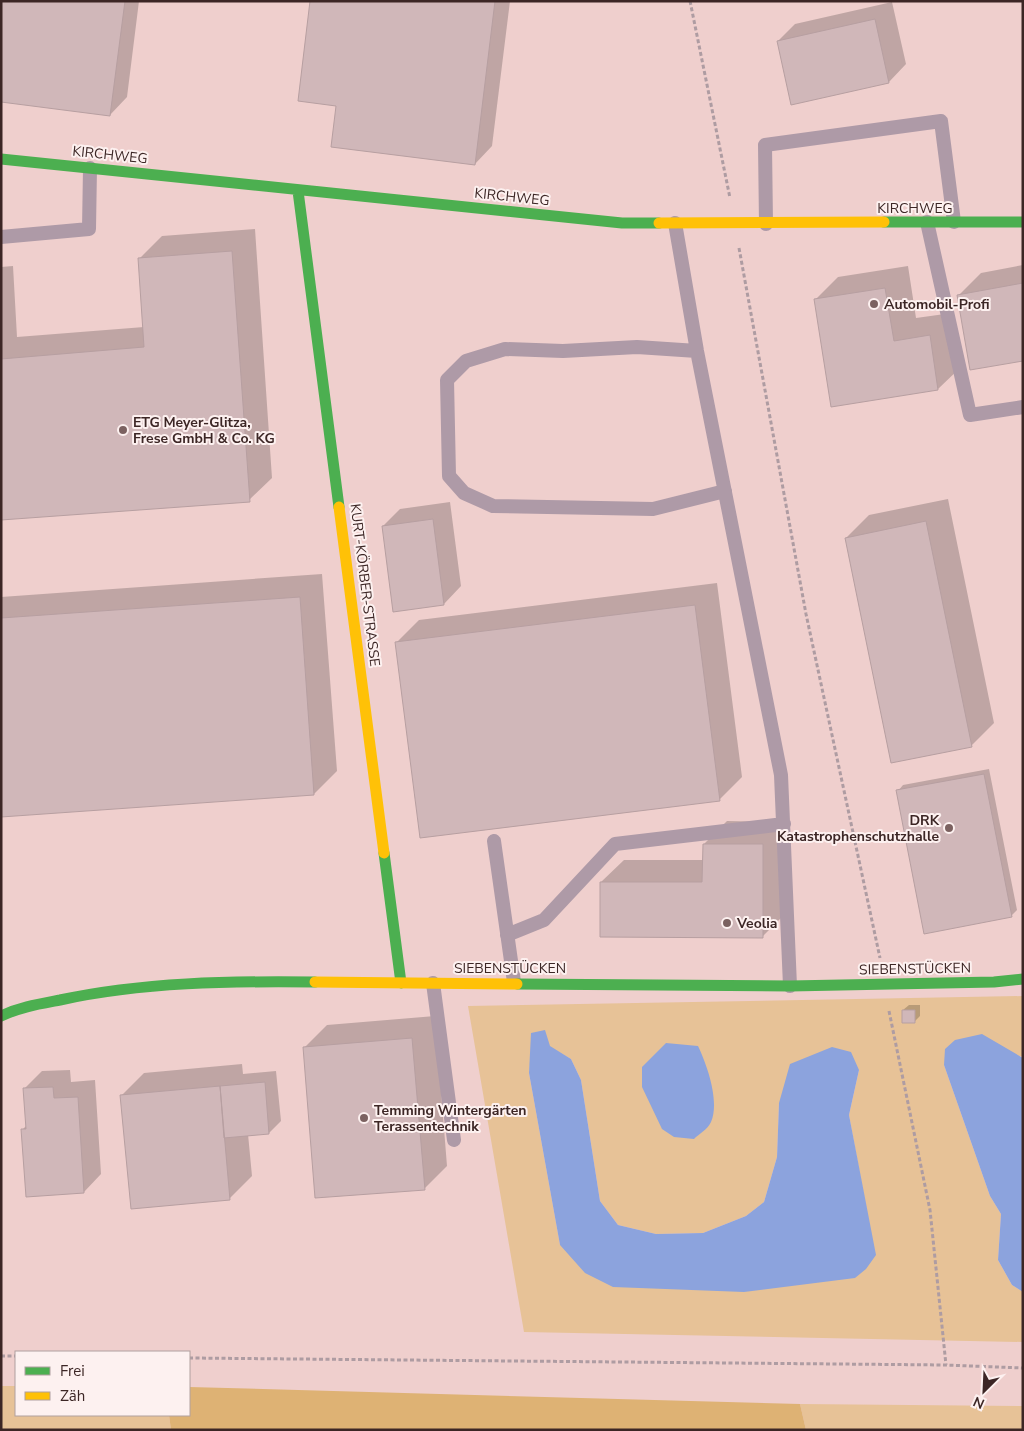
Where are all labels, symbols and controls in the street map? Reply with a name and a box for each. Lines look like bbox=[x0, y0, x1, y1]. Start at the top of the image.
street label: KIRCHWEG bbox=[72, 142, 148, 168]
street label: KIRCHWEG bbox=[474, 184, 550, 210]
street label: KIRCHWEG bbox=[877, 199, 953, 218]
place label: Automobil-Profi bbox=[884, 295, 990, 314]
marker: Automobil-Profi bbox=[868, 298, 880, 310]
place label: ETG Meyer-Glitza, Frese GmbH & Co. KG bbox=[133, 413, 275, 448]
marker: ETG Meyer-Glitza, Frese GmbH & Co. KG bbox=[117, 424, 129, 436]
street label: KURT-KÖRBER-STRASSE bbox=[346, 502, 384, 668]
place label: DRK Katastrophenschutzhalle bbox=[777, 811, 940, 846]
marker: DRK Katastrophenschutzhalle bbox=[943, 822, 955, 834]
place label: Veolia bbox=[736, 914, 777, 933]
marker: Veolia bbox=[721, 917, 733, 929]
street label: SIEBENSTÜCKEN bbox=[454, 959, 566, 978]
street label: SIEBENSTÜCKEN bbox=[859, 959, 971, 979]
place label: Temming Wintergärten Terassentechnik bbox=[374, 1101, 526, 1136]
marker: Temming Wintergärten Terassentechnik bbox=[358, 1112, 370, 1124]
legend bbox=[15, 1351, 190, 1416]
text: Frei bbox=[60, 1361, 85, 1381]
north arrow bbox=[959, 1366, 1009, 1416]
text: Zäh bbox=[60, 1386, 85, 1406]
text: N bbox=[970, 1392, 988, 1413]

